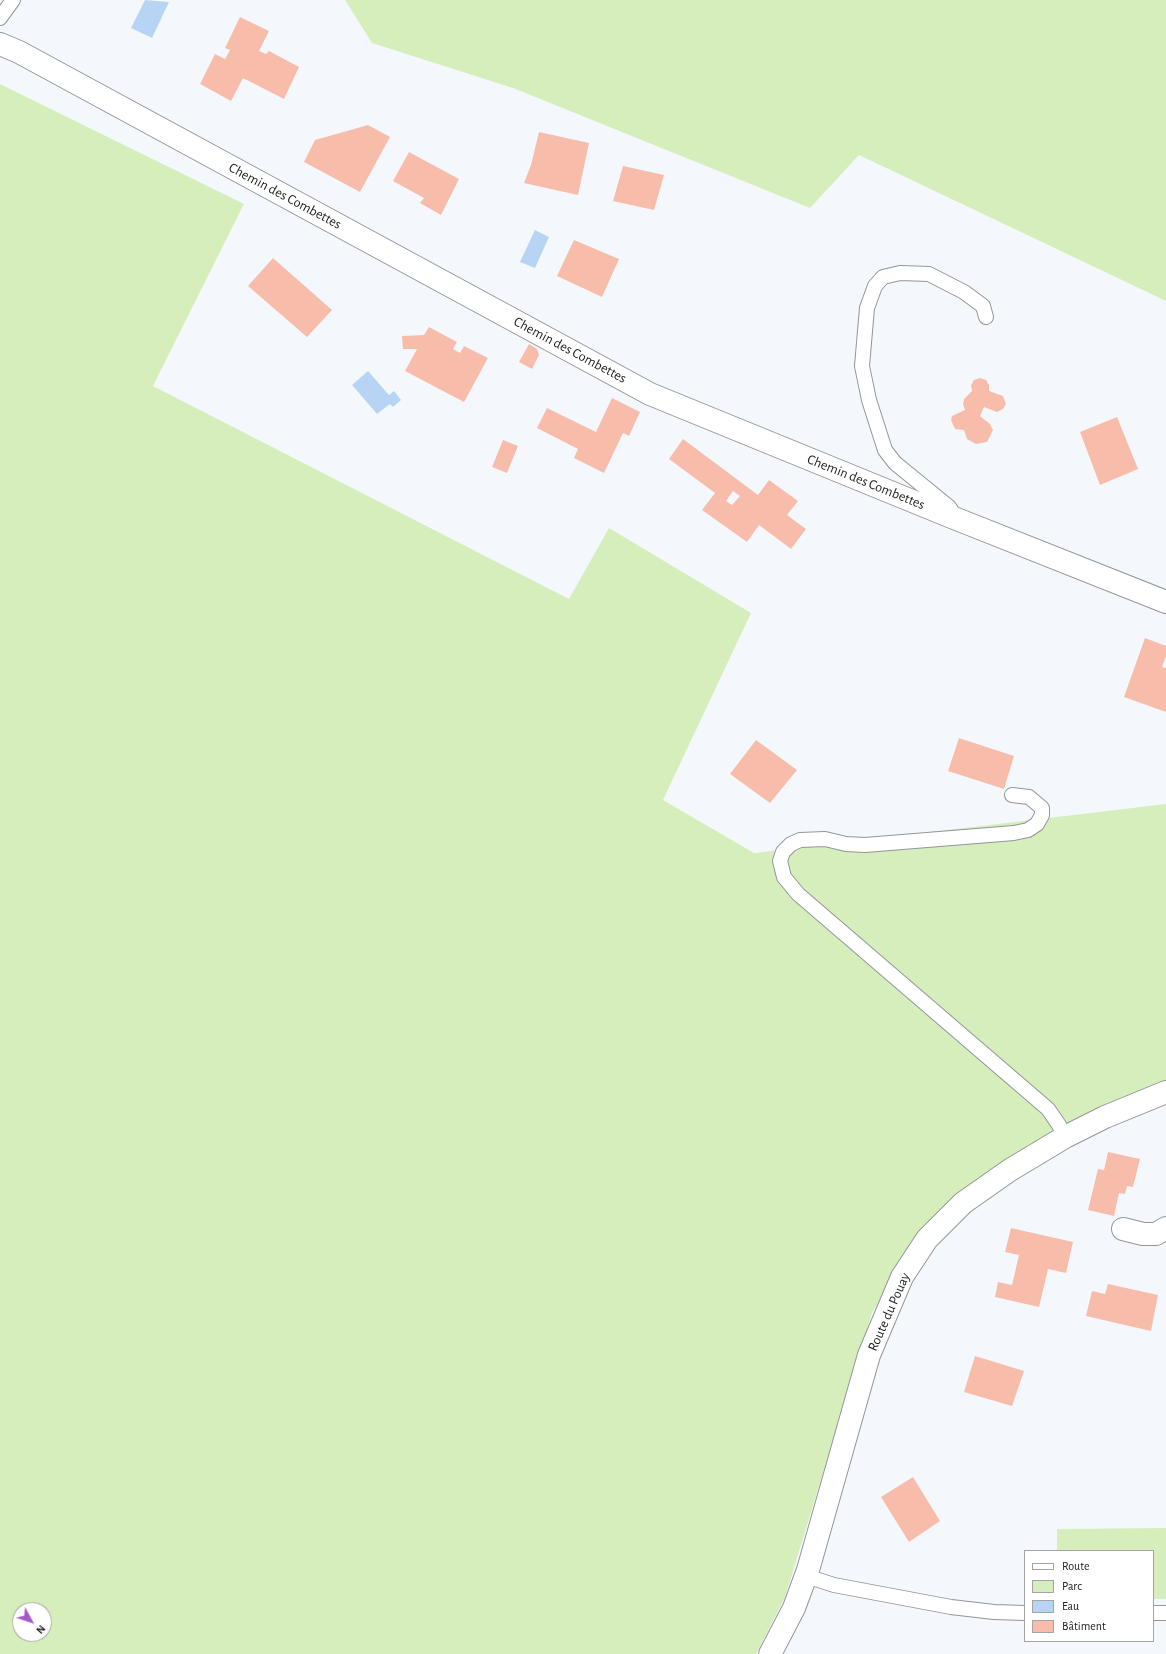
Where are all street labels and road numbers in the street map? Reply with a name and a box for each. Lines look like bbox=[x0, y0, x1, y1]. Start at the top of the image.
street label: Chemin des Combettes bbox=[226, 159, 344, 233]
street label: Chemin des Combettes bbox=[511, 313, 629, 387]
street label: Chemin des Combettes bbox=[805, 451, 927, 513]
street label: Route du Pouay bbox=[864, 1270, 914, 1354]

